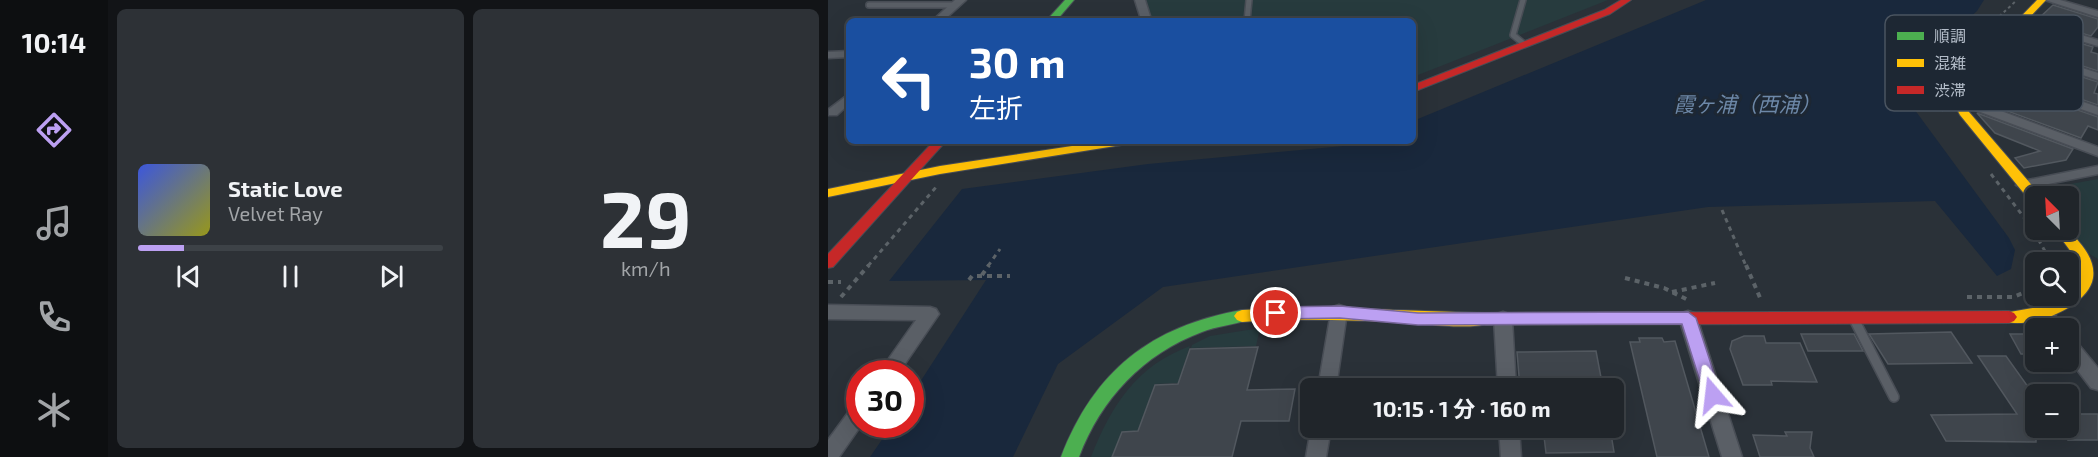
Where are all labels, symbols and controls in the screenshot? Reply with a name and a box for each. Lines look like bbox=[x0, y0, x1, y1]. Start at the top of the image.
legend bbox=[1885, 15, 2083, 111]
text: 10:14 bbox=[22, 26, 86, 58]
text: 順調 bbox=[1934, 26, 1966, 45]
text: 30 m bbox=[969, 36, 1065, 86]
icon: left bbox=[870, 42, 948, 120]
text: 混雑 bbox=[1934, 53, 1966, 72]
text: 渋滞 bbox=[1934, 80, 1966, 99]
text: 左折 bbox=[969, 91, 1023, 123]
water label: 霞ヶ浦（西浦） bbox=[1674, 91, 1821, 116]
icon: directions bbox=[33, 109, 75, 151]
text: 29 bbox=[600, 170, 691, 264]
text: Static Love bbox=[228, 175, 343, 201]
north arrow bbox=[2025, 186, 2079, 240]
map controls bbox=[2025, 186, 2079, 438]
text: Velvet Ray bbox=[228, 201, 323, 225]
icon: music bbox=[33, 202, 75, 244]
button: search bbox=[2025, 252, 2079, 306]
text: km/h bbox=[621, 256, 671, 280]
icon: previous bbox=[172, 260, 205, 293]
icon: pause bbox=[274, 260, 307, 293]
icon: next bbox=[375, 260, 408, 293]
pin bbox=[1250, 287, 1301, 338]
icon: phone bbox=[33, 296, 75, 338]
icon: arrive bbox=[1259, 296, 1292, 329]
button: + bbox=[2025, 318, 2079, 372]
speed limit sign: 30 bbox=[846, 360, 924, 438]
position arrow bbox=[1681, 363, 1745, 427]
button: − bbox=[2025, 384, 2079, 438]
icon: climate bbox=[33, 389, 75, 431]
text: 10:15 · 1 分 · 160 m bbox=[1373, 395, 1551, 421]

